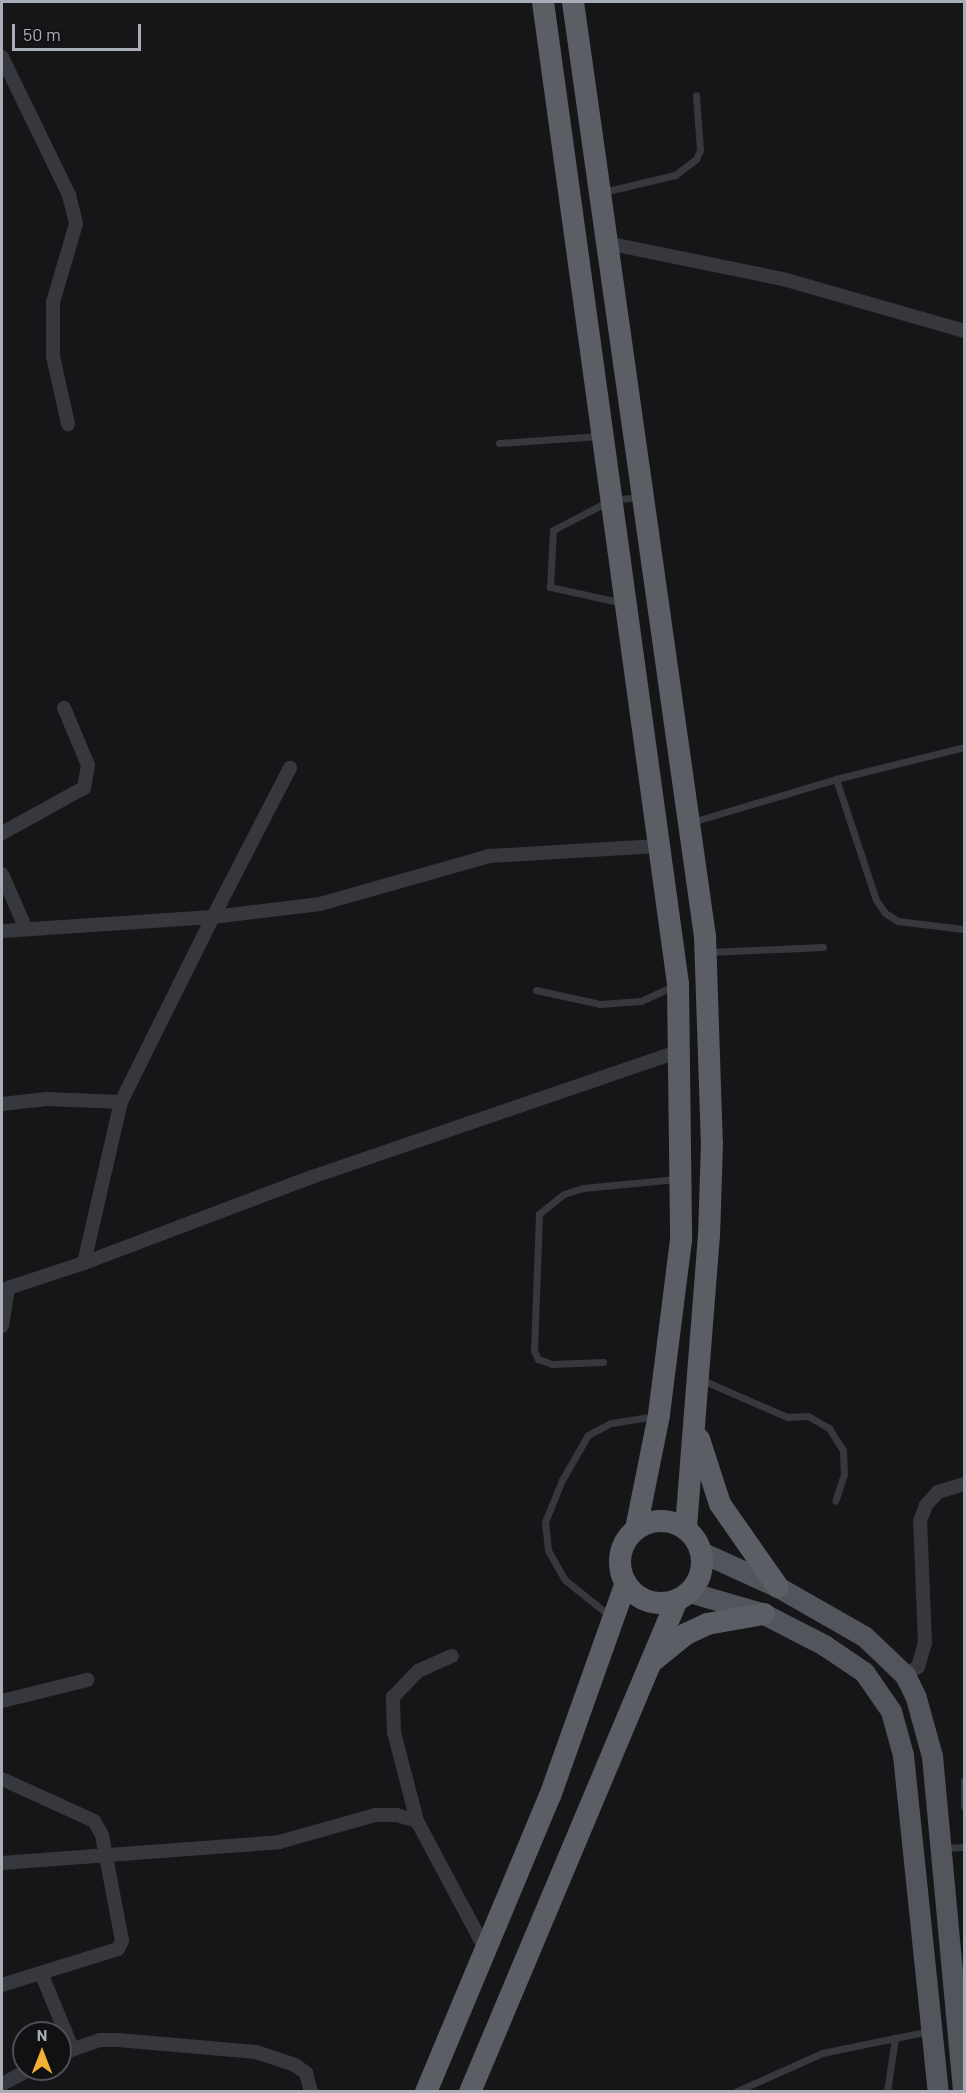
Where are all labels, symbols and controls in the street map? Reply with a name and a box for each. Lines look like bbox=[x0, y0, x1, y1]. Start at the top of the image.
scale bar bbox=[15, 12, 144, 50]
text: 50 m bbox=[23, 23, 61, 45]
north arrow bbox=[12, 2021, 72, 2081]
text: N bbox=[37, 2025, 47, 2044]

